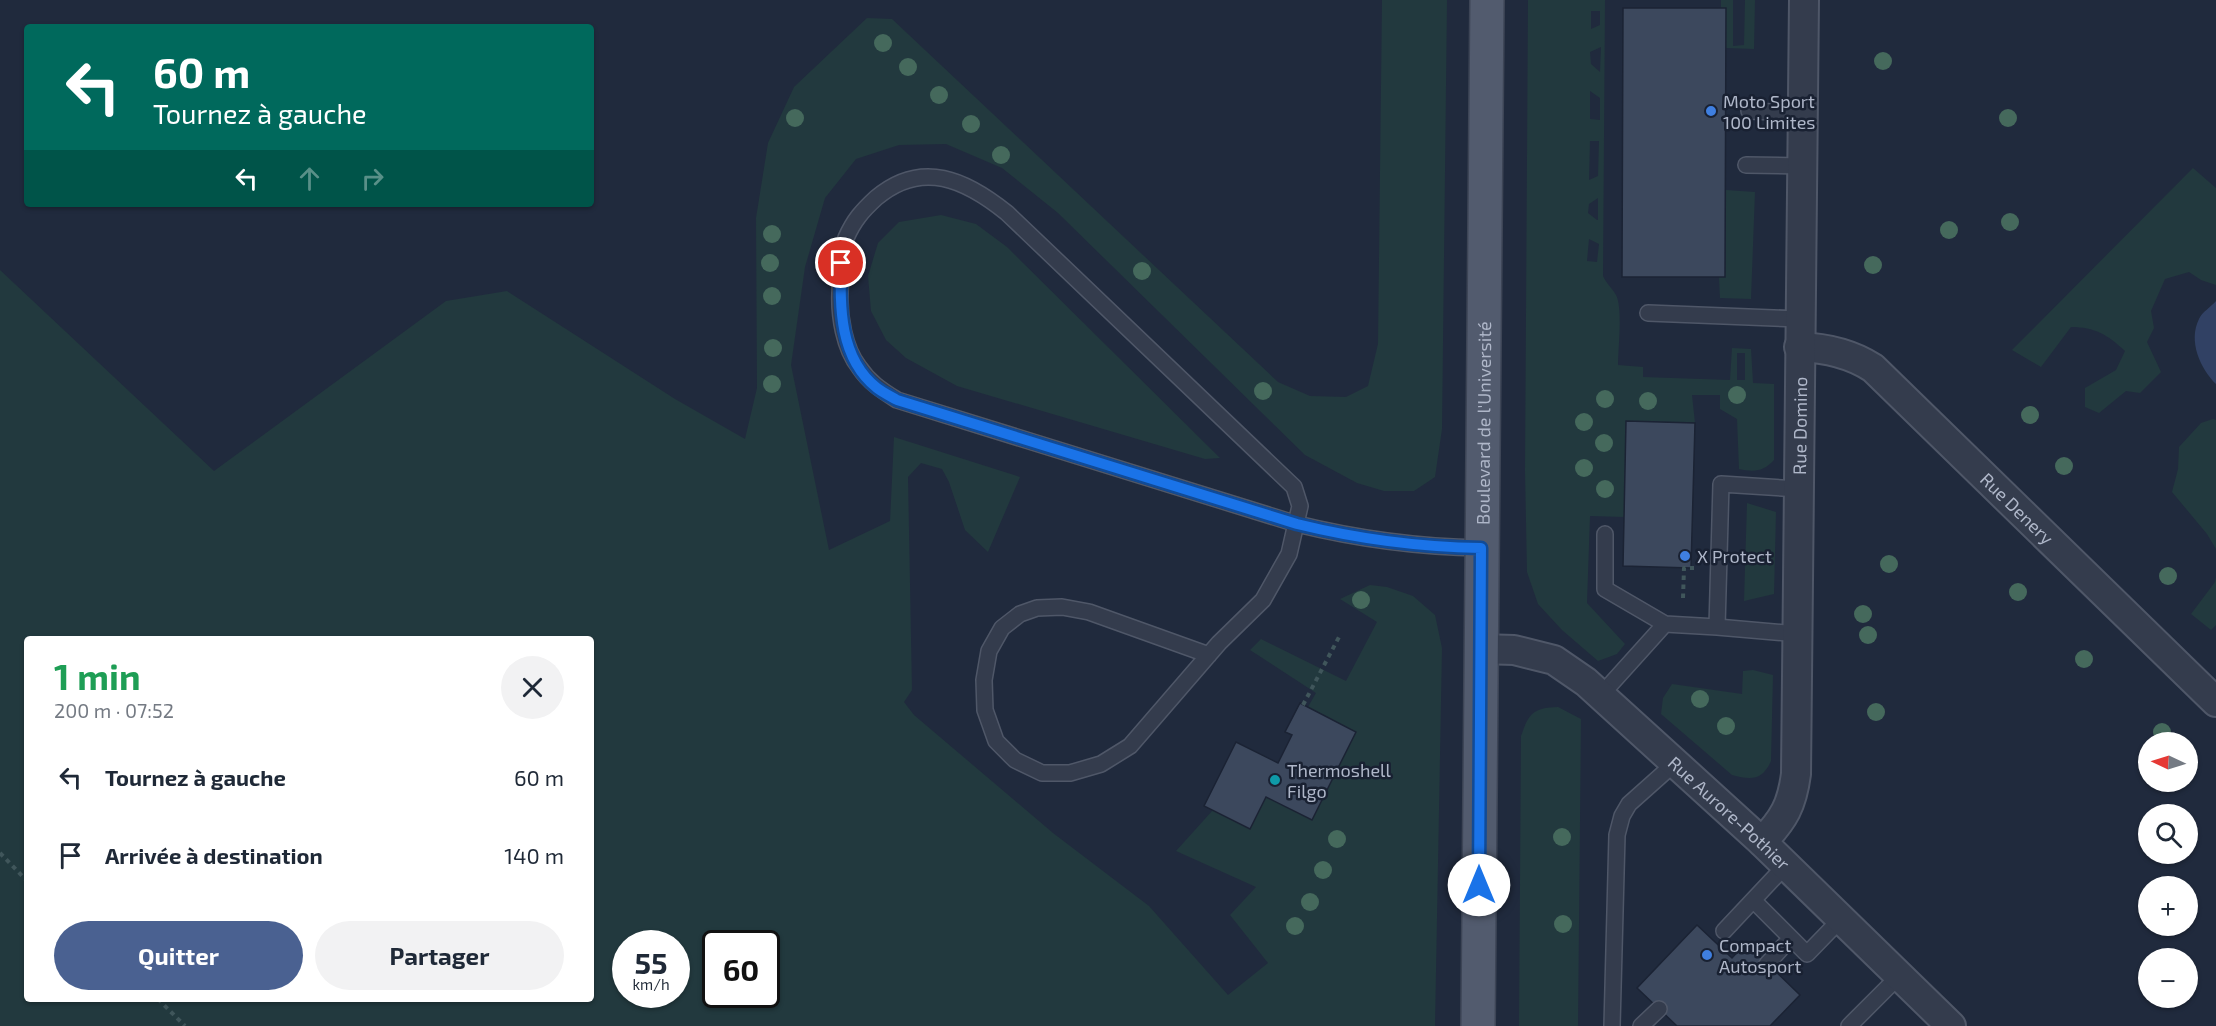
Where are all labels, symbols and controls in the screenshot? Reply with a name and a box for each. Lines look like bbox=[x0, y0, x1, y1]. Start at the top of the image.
text: 60 m bbox=[153, 46, 250, 96]
icon: left bbox=[54, 48, 132, 126]
place label: Moto Sport 100 Limites bbox=[1723, 90, 1816, 133]
text: Tournez à gauche bbox=[153, 97, 367, 129]
marker: Moto Sport 100 Limites bbox=[1704, 104, 1718, 118]
icon: left bbox=[230, 162, 263, 195]
icon: ahead bbox=[293, 162, 326, 195]
icon: right bbox=[356, 162, 389, 195]
pin bbox=[815, 237, 866, 288]
icon: arrive bbox=[824, 246, 857, 279]
street label: Boulevard de l'Université bbox=[1471, 321, 1495, 525]
street label: Rue Domino bbox=[1788, 377, 1811, 475]
street label: Rue Denery bbox=[1976, 468, 2059, 549]
place label: X Protect bbox=[1697, 545, 1772, 567]
marker: X Protect bbox=[1678, 549, 1692, 563]
text: 1 min bbox=[54, 654, 141, 697]
button: close bbox=[501, 656, 564, 719]
text: 200 m · 07:52 bbox=[54, 698, 174, 722]
north arrow bbox=[2138, 732, 2198, 792]
map controls bbox=[2138, 732, 2198, 1008]
street label: Rue Aurore-Pothier bbox=[1664, 751, 1795, 874]
place label: Thermoshell Filgo bbox=[1287, 759, 1391, 802]
icon: left bbox=[54, 761, 87, 794]
text: Tournez à gauche bbox=[105, 764, 286, 790]
text: 60 m bbox=[514, 764, 564, 790]
marker: Thermoshell Filgo bbox=[1268, 773, 1282, 787]
button: search bbox=[2138, 804, 2198, 864]
icon: arrive bbox=[54, 839, 87, 872]
text: Arrivée à destination bbox=[105, 842, 323, 868]
text: 140 m bbox=[504, 842, 564, 868]
position arrow bbox=[1447, 853, 1511, 917]
button: + bbox=[2138, 876, 2198, 936]
button: Quitter bbox=[54, 921, 303, 990]
button: Partager bbox=[315, 921, 564, 990]
speed limit sign: 60 bbox=[702, 930, 780, 1008]
place label: Compact Autosport bbox=[1719, 934, 1802, 977]
text: 55 bbox=[634, 944, 668, 980]
marker: Compact Autosport bbox=[1700, 948, 1714, 962]
button: − bbox=[2138, 948, 2198, 1008]
text: km/h bbox=[632, 975, 670, 993]

